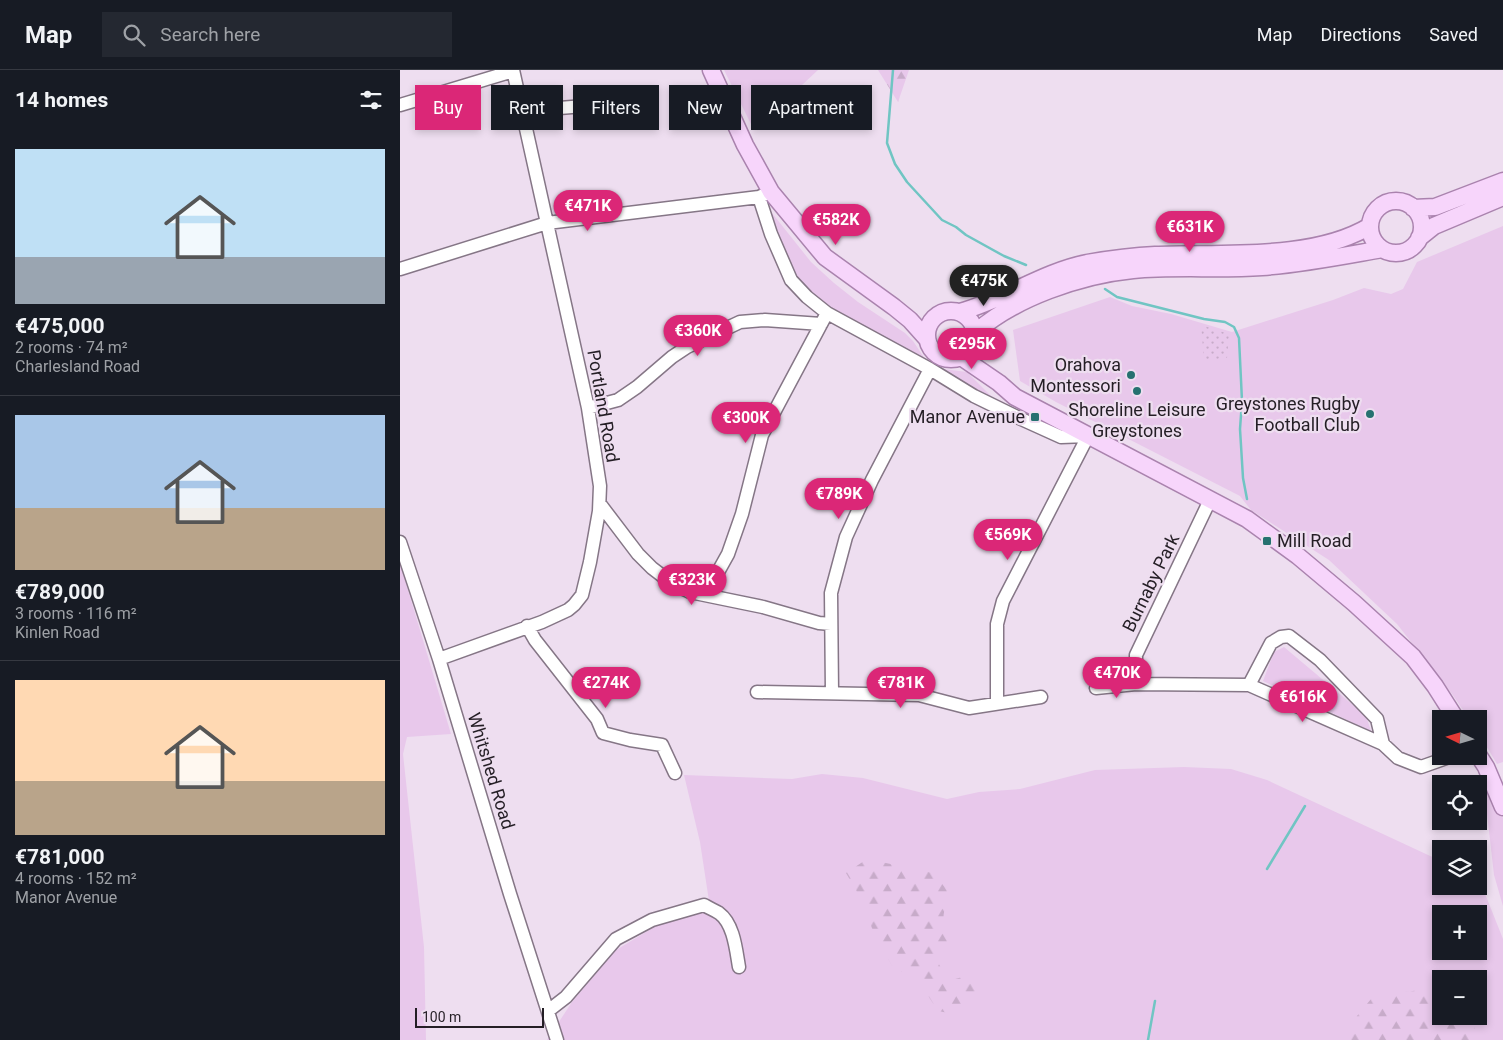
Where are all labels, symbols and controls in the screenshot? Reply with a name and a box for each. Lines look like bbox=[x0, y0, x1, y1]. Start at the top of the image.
search box bbox=[102, 12, 452, 57]
text: Map bbox=[25, 21, 72, 49]
icon: search bbox=[120, 21, 148, 49]
text: Search here bbox=[160, 23, 260, 46]
text: Map bbox=[1257, 24, 1292, 45]
text: Directions bbox=[1320, 24, 1401, 45]
text: Saved bbox=[1429, 24, 1478, 45]
chip: Buy bbox=[415, 85, 481, 130]
chip: Rent bbox=[491, 85, 563, 130]
chip: Filters bbox=[573, 85, 659, 130]
chip: New bbox=[669, 85, 741, 130]
chip: Apartment bbox=[751, 85, 872, 130]
icon: filters bbox=[357, 86, 385, 114]
text: 14 homes bbox=[15, 88, 108, 112]
icon: home bbox=[155, 182, 245, 272]
pin: €471K bbox=[553, 190, 623, 232]
text: €471K bbox=[565, 196, 611, 215]
pin: €582K bbox=[801, 204, 871, 246]
text: €582K bbox=[813, 210, 859, 229]
pin: €631K bbox=[1155, 210, 1225, 253]
text: €631K bbox=[1167, 217, 1213, 236]
pin: €475K bbox=[949, 264, 1019, 307]
text: €475K bbox=[961, 271, 1007, 290]
text: €475,000 bbox=[15, 314, 105, 338]
pin: €360K bbox=[663, 314, 733, 357]
text: €360K bbox=[675, 321, 721, 340]
pin: €295K bbox=[937, 328, 1007, 370]
text: €295K bbox=[949, 334, 995, 353]
text: 2 rooms · 74 m² bbox=[15, 338, 128, 357]
street label: Portland Road bbox=[583, 348, 624, 464]
place label: Orahova Montessori bbox=[1030, 354, 1121, 396]
text: Charlesland Road bbox=[15, 357, 140, 376]
marker: Orahova Montessori bbox=[1125, 369, 1137, 381]
marker: Shoreline Leisure Greystones bbox=[1131, 385, 1143, 397]
place label: Greystones Rugby Football Club bbox=[1216, 393, 1360, 435]
place label: Shoreline Leisure Greystones bbox=[1068, 399, 1206, 441]
pin: €300K bbox=[711, 402, 781, 444]
place label: Manor Avenue bbox=[910, 406, 1025, 427]
text: €300K bbox=[723, 408, 769, 427]
marker: Greystones Rugby Football Club bbox=[1364, 408, 1376, 420]
marker: Manor Avenue bbox=[1029, 411, 1041, 423]
icon: home bbox=[155, 447, 245, 537]
pin: €789K bbox=[804, 478, 874, 520]
text: €789K bbox=[816, 484, 862, 503]
pin: €569K bbox=[973, 518, 1043, 561]
text: €569K bbox=[985, 525, 1031, 544]
street label: Burnaby Park bbox=[1118, 530, 1184, 635]
place label: Mill Road bbox=[1277, 530, 1352, 551]
marker: Mill Road bbox=[1261, 535, 1273, 547]
pin: €323K bbox=[657, 564, 727, 606]
text: €323K bbox=[669, 570, 715, 589]
text: €789,000 bbox=[15, 580, 105, 604]
text: 3 rooms · 116 m² bbox=[15, 604, 137, 623]
text: Kinlen Road bbox=[15, 623, 100, 642]
pin: €470K bbox=[1082, 656, 1152, 699]
text: €470K bbox=[1094, 663, 1140, 682]
pin: €274K bbox=[571, 666, 641, 709]
pin: €781K bbox=[866, 666, 936, 709]
text: €274K bbox=[583, 673, 629, 692]
text: €781K bbox=[878, 673, 924, 692]
pin: €616K bbox=[1268, 680, 1338, 723]
text: €616K bbox=[1280, 687, 1326, 706]
street label: Whitshed Road bbox=[464, 710, 519, 832]
north arrow bbox=[1432, 710, 1488, 765]
map controls bbox=[1432, 710, 1487, 1025]
icon: home bbox=[155, 712, 245, 802]
button: locate bbox=[1432, 775, 1487, 830]
button: layers bbox=[1432, 840, 1487, 895]
text: €781,000 bbox=[15, 845, 105, 869]
text: 4 rooms · 152 m² bbox=[15, 869, 137, 888]
text: Manor Avenue bbox=[15, 888, 117, 907]
button: + bbox=[1432, 905, 1487, 960]
button: − bbox=[1432, 970, 1487, 1025]
scale bar bbox=[415, 1005, 544, 1028]
text: 100 m bbox=[422, 1009, 461, 1025]

